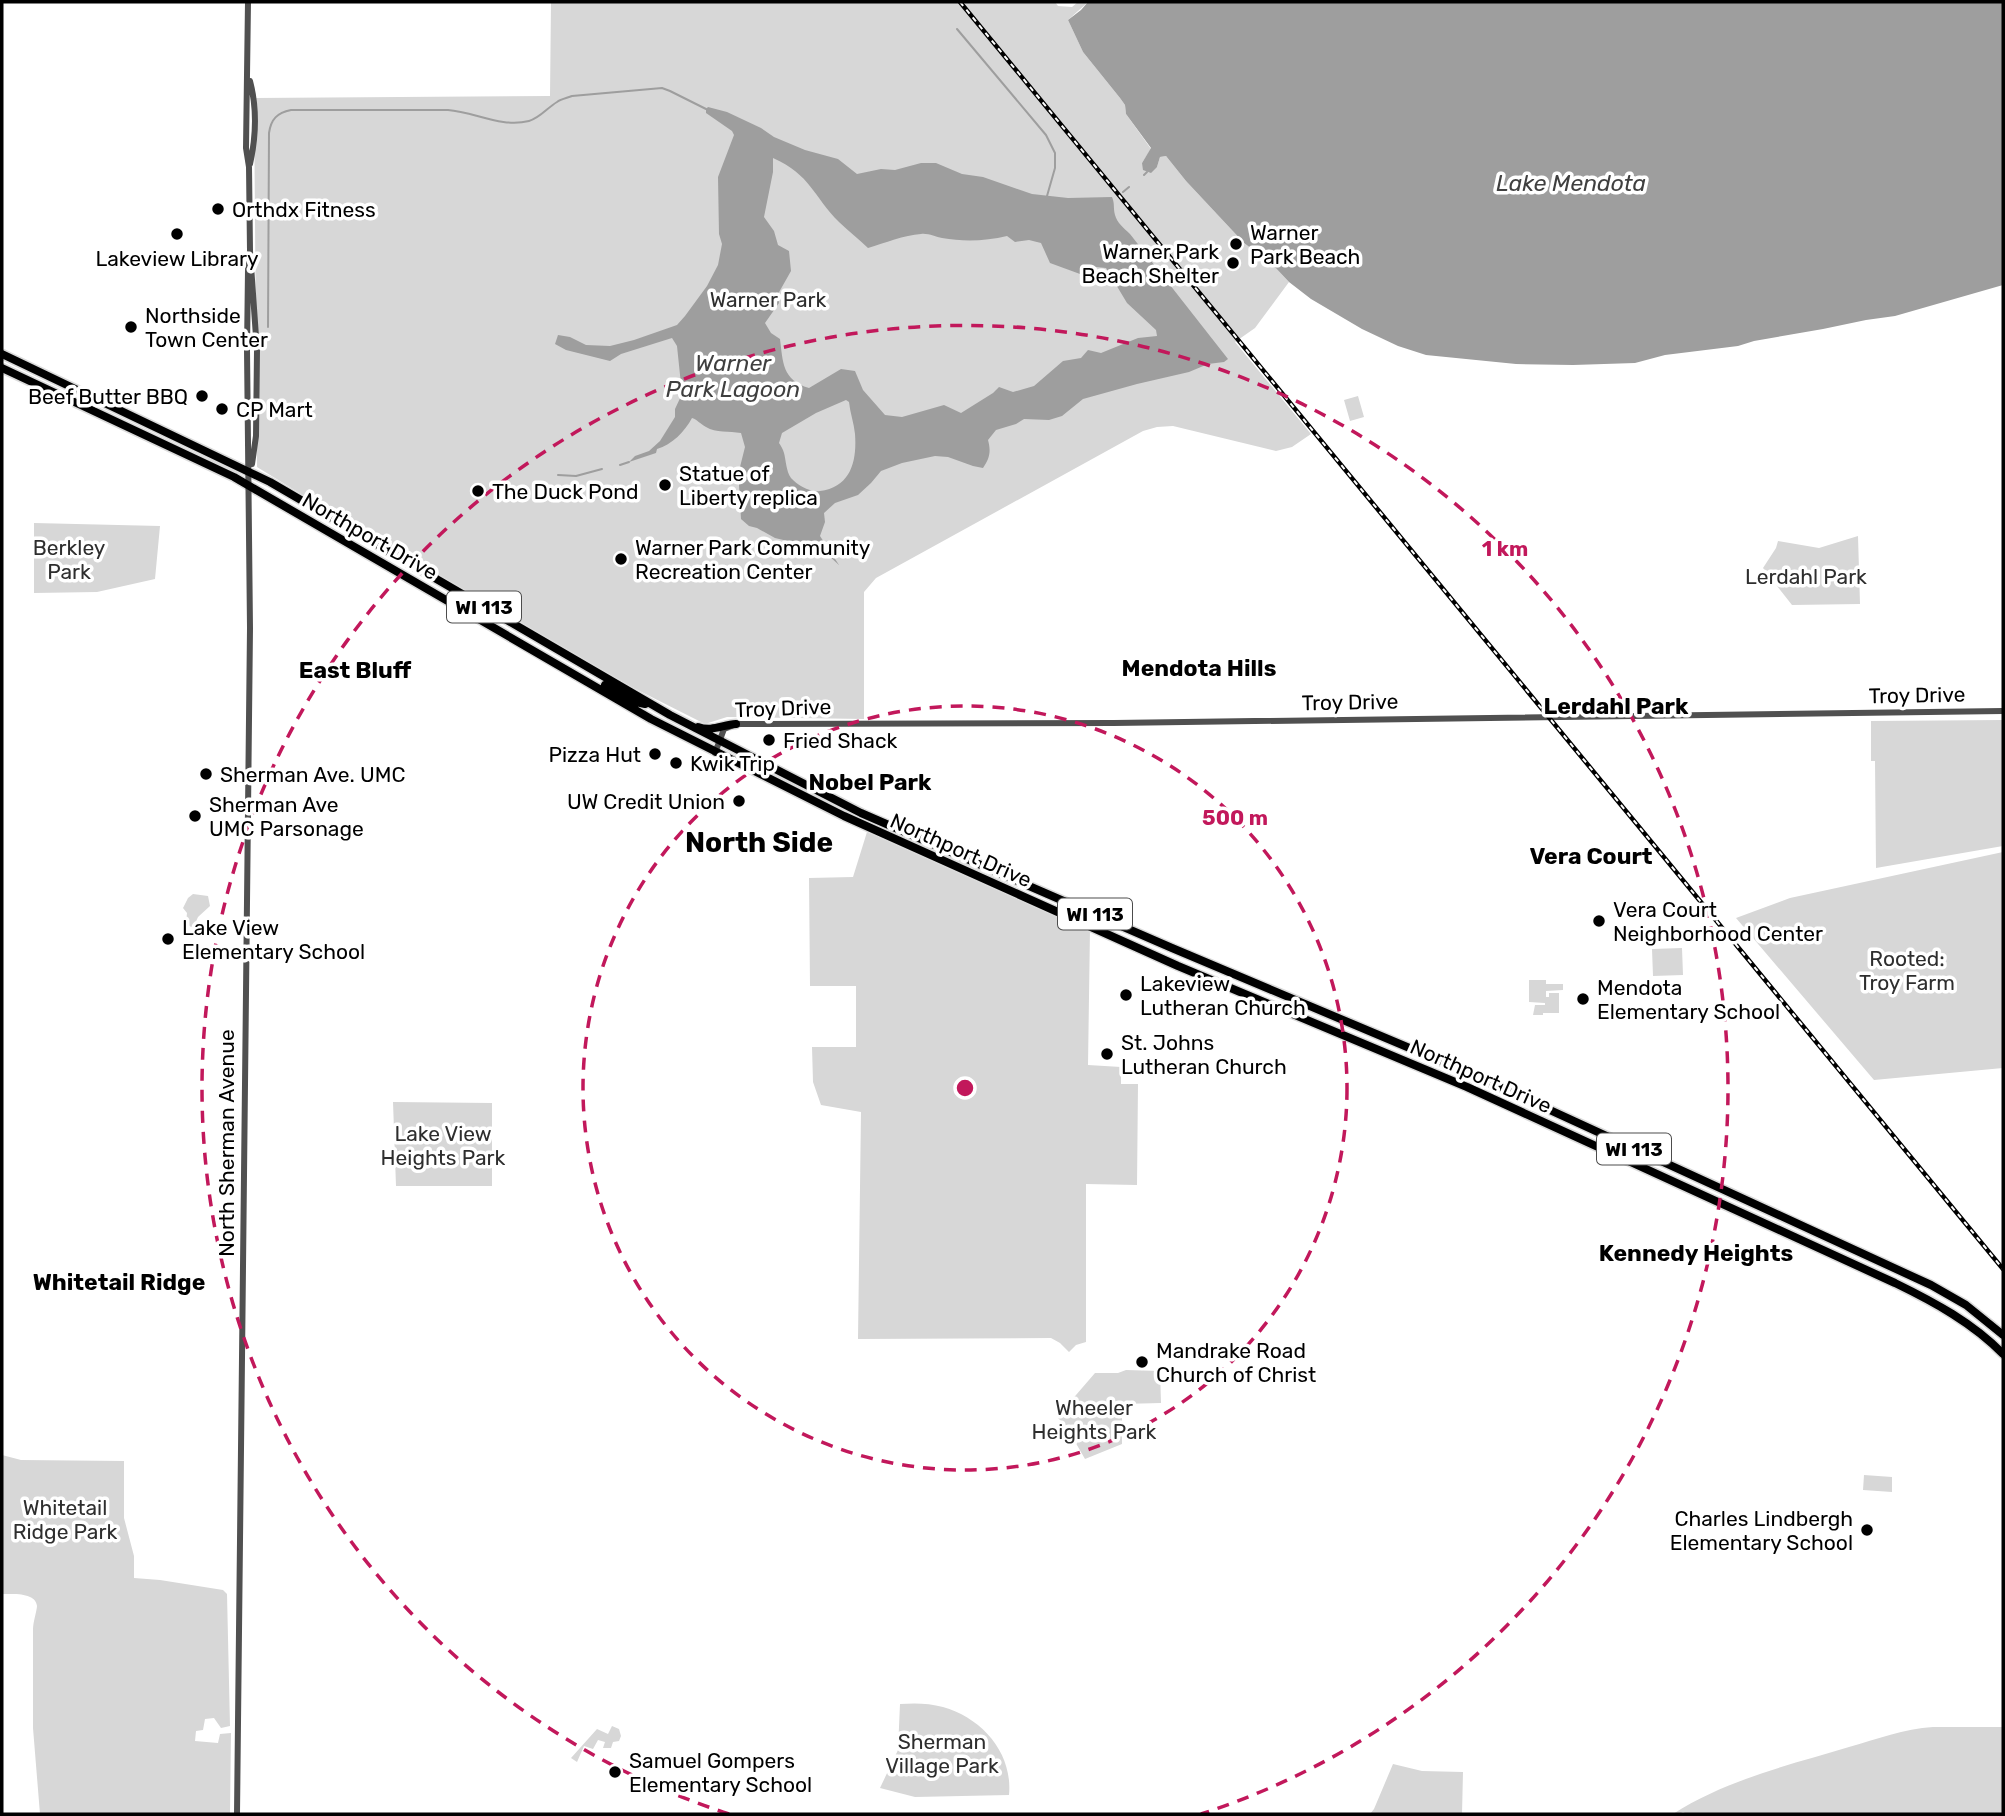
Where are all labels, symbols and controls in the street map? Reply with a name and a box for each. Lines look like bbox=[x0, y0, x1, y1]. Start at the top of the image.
water label: Lake Mendota bbox=[1496, 169, 1646, 197]
place label: Orthdx Fitness bbox=[232, 197, 376, 222]
marker: Orthdx Fitness bbox=[210, 201, 226, 217]
place label: Warner Park Beach bbox=[1250, 220, 1360, 269]
marker: Lakeview Library bbox=[169, 226, 185, 242]
marker: Warner Park Beach bbox=[1228, 236, 1244, 252]
place label: Warner Park Beach Shelter bbox=[1081, 239, 1219, 288]
place label: Lakeview Library bbox=[95, 246, 259, 271]
marker: Warner Park Beach Shelter bbox=[1225, 255, 1241, 271]
park label: Warner Park bbox=[710, 287, 827, 312]
place label: Northside Town Center bbox=[145, 303, 268, 352]
marker: Northside Town Center bbox=[123, 319, 139, 335]
water label: Warner Park Lagoon bbox=[666, 349, 800, 403]
place label: Beef Butter BBQ bbox=[28, 384, 188, 409]
marker: Beef Butter BBQ bbox=[194, 388, 210, 404]
place label: CP Mart bbox=[236, 397, 313, 422]
marker: CP Mart bbox=[214, 401, 230, 417]
place label: Statue of Liberty replica bbox=[679, 461, 818, 510]
marker: Statue of Liberty replica bbox=[657, 477, 673, 493]
place label: The Duck Pond bbox=[492, 479, 639, 504]
marker: The Duck Pond bbox=[470, 483, 486, 499]
street label: Northport Drive bbox=[298, 487, 442, 585]
park label: Berkley Park bbox=[33, 535, 106, 584]
place label: Warner Park Community Recreation Center bbox=[635, 535, 871, 584]
text: 1 km bbox=[1482, 536, 1528, 561]
marker: Warner Park Community Recreation Center bbox=[613, 551, 629, 567]
park label: Lerdahl Park bbox=[1745, 564, 1867, 589]
road number: WI 113 bbox=[447, 592, 521, 622]
district label: Mendota Hills bbox=[1122, 654, 1277, 682]
district label: East Bluff bbox=[299, 656, 412, 684]
street label: Troy Drive bbox=[1869, 682, 1965, 708]
street label: Troy Drive bbox=[1302, 689, 1398, 715]
district label: Lerdahl Park bbox=[1544, 692, 1689, 720]
street label: Troy Drive bbox=[734, 694, 832, 722]
place label: Fried Shack bbox=[783, 728, 897, 753]
marker: Fried Shack bbox=[761, 732, 777, 748]
place label: Pizza Hut bbox=[548, 742, 641, 767]
marker: Pizza Hut bbox=[647, 746, 663, 762]
place label: Kwik Trip bbox=[690, 751, 775, 776]
marker: Kwik Trip bbox=[668, 755, 684, 771]
place label: Sherman Ave. UMC bbox=[220, 762, 405, 787]
marker: Sherman Ave. UMC bbox=[198, 766, 214, 782]
district label: Nobel Park bbox=[809, 768, 932, 796]
place label: UW Credit Union bbox=[567, 789, 725, 814]
place label: Sherman Ave UMC Parsonage bbox=[209, 792, 364, 841]
marker: UW Credit Union bbox=[731, 793, 747, 809]
text: 500 m bbox=[1202, 805, 1268, 830]
marker: Sherman Ave UMC Parsonage bbox=[187, 808, 203, 824]
street label: Northport Drive bbox=[886, 808, 1036, 892]
district label: North Side bbox=[685, 826, 833, 859]
district label: Vera Court bbox=[1529, 842, 1653, 870]
place label: Vera Court Neighborhood Center bbox=[1613, 897, 1823, 946]
road number: WI 113 bbox=[1058, 898, 1132, 930]
marker: Vera Court Neighborhood Center bbox=[1591, 913, 1607, 929]
place label: Lake View Elementary School bbox=[182, 915, 365, 964]
marker: Lake View Elementary School bbox=[160, 931, 176, 947]
park label: Rooted: Troy Farm bbox=[1859, 946, 1955, 995]
place label: Lakeview Lutheran Church bbox=[1140, 971, 1306, 1020]
place label: Mendota Elementary School bbox=[1597, 975, 1780, 1024]
marker: Lakeview Lutheran Church bbox=[1118, 987, 1134, 1003]
marker: Mendota Elementary School bbox=[1575, 991, 1591, 1007]
street label: North Sherman Avenue bbox=[214, 1029, 239, 1257]
place label: St. Johns Lutheran Church bbox=[1121, 1030, 1287, 1079]
street label: Northport Drive bbox=[1406, 1034, 1556, 1118]
marker: St. Johns Lutheran Church bbox=[1099, 1046, 1115, 1062]
centre of rings bbox=[953, 1076, 977, 1100]
park label: Lake View Heights Park bbox=[381, 1121, 506, 1170]
road number: WI 113 bbox=[1597, 1134, 1671, 1164]
district label: Kennedy Heights bbox=[1599, 1239, 1793, 1267]
district label: Whitetail Ridge bbox=[33, 1268, 205, 1296]
place label: Mandrake Road Church of Christ bbox=[1156, 1338, 1316, 1387]
marker: Mandrake Road Church of Christ bbox=[1134, 1354, 1150, 1370]
park label: Wheeler Heights Park bbox=[1032, 1395, 1157, 1444]
park label: Whitetail Ridge Park bbox=[13, 1495, 117, 1544]
place label: Charles Lindbergh Elementary School bbox=[1670, 1506, 1853, 1555]
marker: Charles Lindbergh Elementary School bbox=[1859, 1522, 1875, 1538]
park label: Sherman Village Park bbox=[885, 1729, 999, 1778]
place label: Samuel Gompers Elementary School bbox=[629, 1748, 812, 1797]
marker: Samuel Gompers Elementary School bbox=[607, 1764, 623, 1780]

